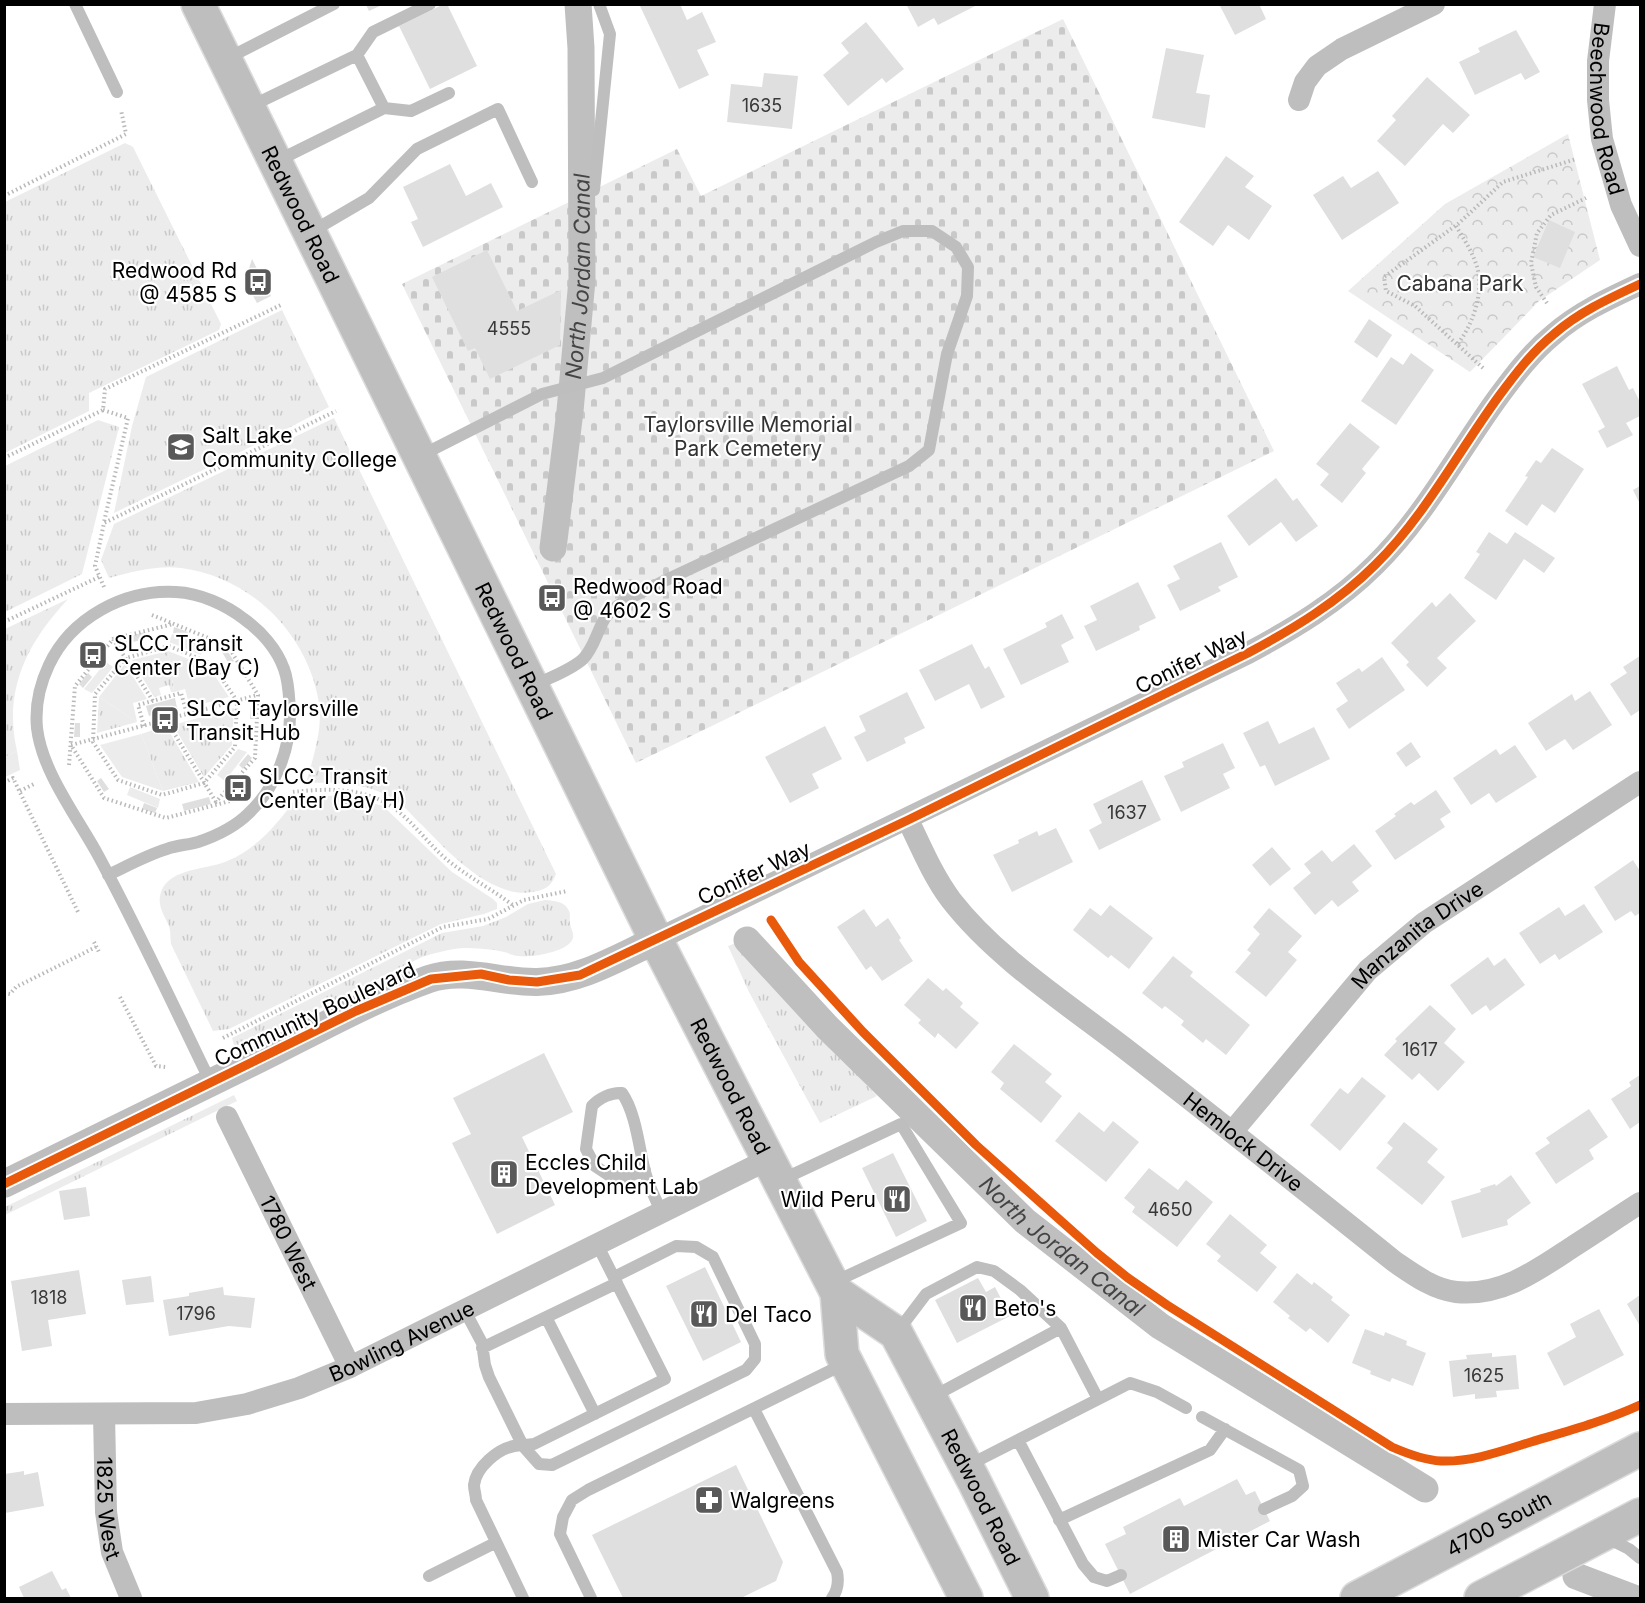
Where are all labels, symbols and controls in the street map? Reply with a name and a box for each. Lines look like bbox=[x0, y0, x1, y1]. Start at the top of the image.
street label: Beechwood Road bbox=[1586, 21, 1630, 198]
house number: 1635 bbox=[742, 95, 782, 116]
street label: Redwood Road bbox=[257, 141, 345, 287]
water label: North Jordan Canal bbox=[560, 173, 595, 380]
place label: Redwood Rd @ 4585 S bbox=[112, 258, 237, 307]
bus stop icon: Redwood Rd @ 4585 S bbox=[242, 266, 274, 298]
park label: Cabana Park bbox=[1396, 271, 1524, 296]
house number: 4555 bbox=[487, 318, 531, 339]
park label: Taylorsville Memorial Park Cemetery bbox=[643, 412, 853, 461]
place label: Salt Lake Community College bbox=[202, 423, 397, 472]
school or university icon: Salt Lake Community College bbox=[165, 431, 197, 463]
place label: Redwood Road @ 4602 S bbox=[573, 574, 723, 623]
street label: Redwood Road bbox=[470, 578, 559, 723]
bus stop icon: Redwood Road @ 4602 S bbox=[536, 582, 568, 614]
street label: Conifer Way bbox=[1131, 623, 1251, 699]
place label: SLCC Transit Center (Bay C) bbox=[114, 631, 260, 680]
bus stop icon: SLCC Transit Center (Bay C) bbox=[77, 639, 109, 671]
place label: SLCC Taylorsville Transit Hub bbox=[186, 696, 359, 745]
bus stop icon: SLCC Taylorsville Transit Hub bbox=[149, 704, 181, 736]
place label: SLCC Transit Center (Bay H) bbox=[259, 764, 406, 813]
bus stop icon: SLCC Transit Center (Bay H) bbox=[222, 772, 254, 804]
house number: 1637 bbox=[1107, 802, 1147, 823]
street label: Conifer Way bbox=[694, 836, 815, 910]
street label: Manzanita Drive bbox=[1346, 875, 1488, 993]
street label: Community Boulevard bbox=[210, 956, 420, 1072]
street label: Redwood Road bbox=[686, 1014, 776, 1158]
house number: 1617 bbox=[1402, 1039, 1438, 1060]
street label: Hemlock Drive bbox=[1179, 1087, 1308, 1196]
place label: Eccles Child Development Lab bbox=[525, 1150, 699, 1199]
building icon: Eccles Child Development Lab bbox=[488, 1158, 520, 1190]
water label: North Jordan Canal bbox=[974, 1171, 1150, 1322]
restaurant icon: Wild Peru bbox=[881, 1183, 913, 1215]
place label: Wild Peru bbox=[781, 1187, 876, 1212]
street label: 1780 West bbox=[255, 1191, 323, 1294]
house number: 4650 bbox=[1147, 1199, 1193, 1220]
house number: 1818 bbox=[31, 1287, 67, 1308]
restaurant icon: Beto's bbox=[957, 1292, 989, 1324]
street label: Bowling Avenue bbox=[325, 1295, 478, 1387]
place label: Beto's bbox=[994, 1296, 1056, 1321]
restaurant icon: Del Taco bbox=[688, 1298, 720, 1330]
place label: Del Taco bbox=[725, 1302, 812, 1327]
house number: 1796 bbox=[176, 1303, 216, 1324]
house number: 1625 bbox=[1464, 1365, 1504, 1386]
street label: Redwood Road bbox=[936, 1424, 1026, 1569]
street label: 1825 West bbox=[92, 1456, 126, 1563]
pharmacy icon: Walgreens bbox=[693, 1484, 725, 1516]
street label: 4700 South bbox=[1442, 1486, 1555, 1561]
place label: Walgreens bbox=[730, 1488, 835, 1513]
building icon: Mister Car Wash bbox=[1160, 1523, 1192, 1555]
place label: Mister Car Wash bbox=[1197, 1527, 1361, 1552]

